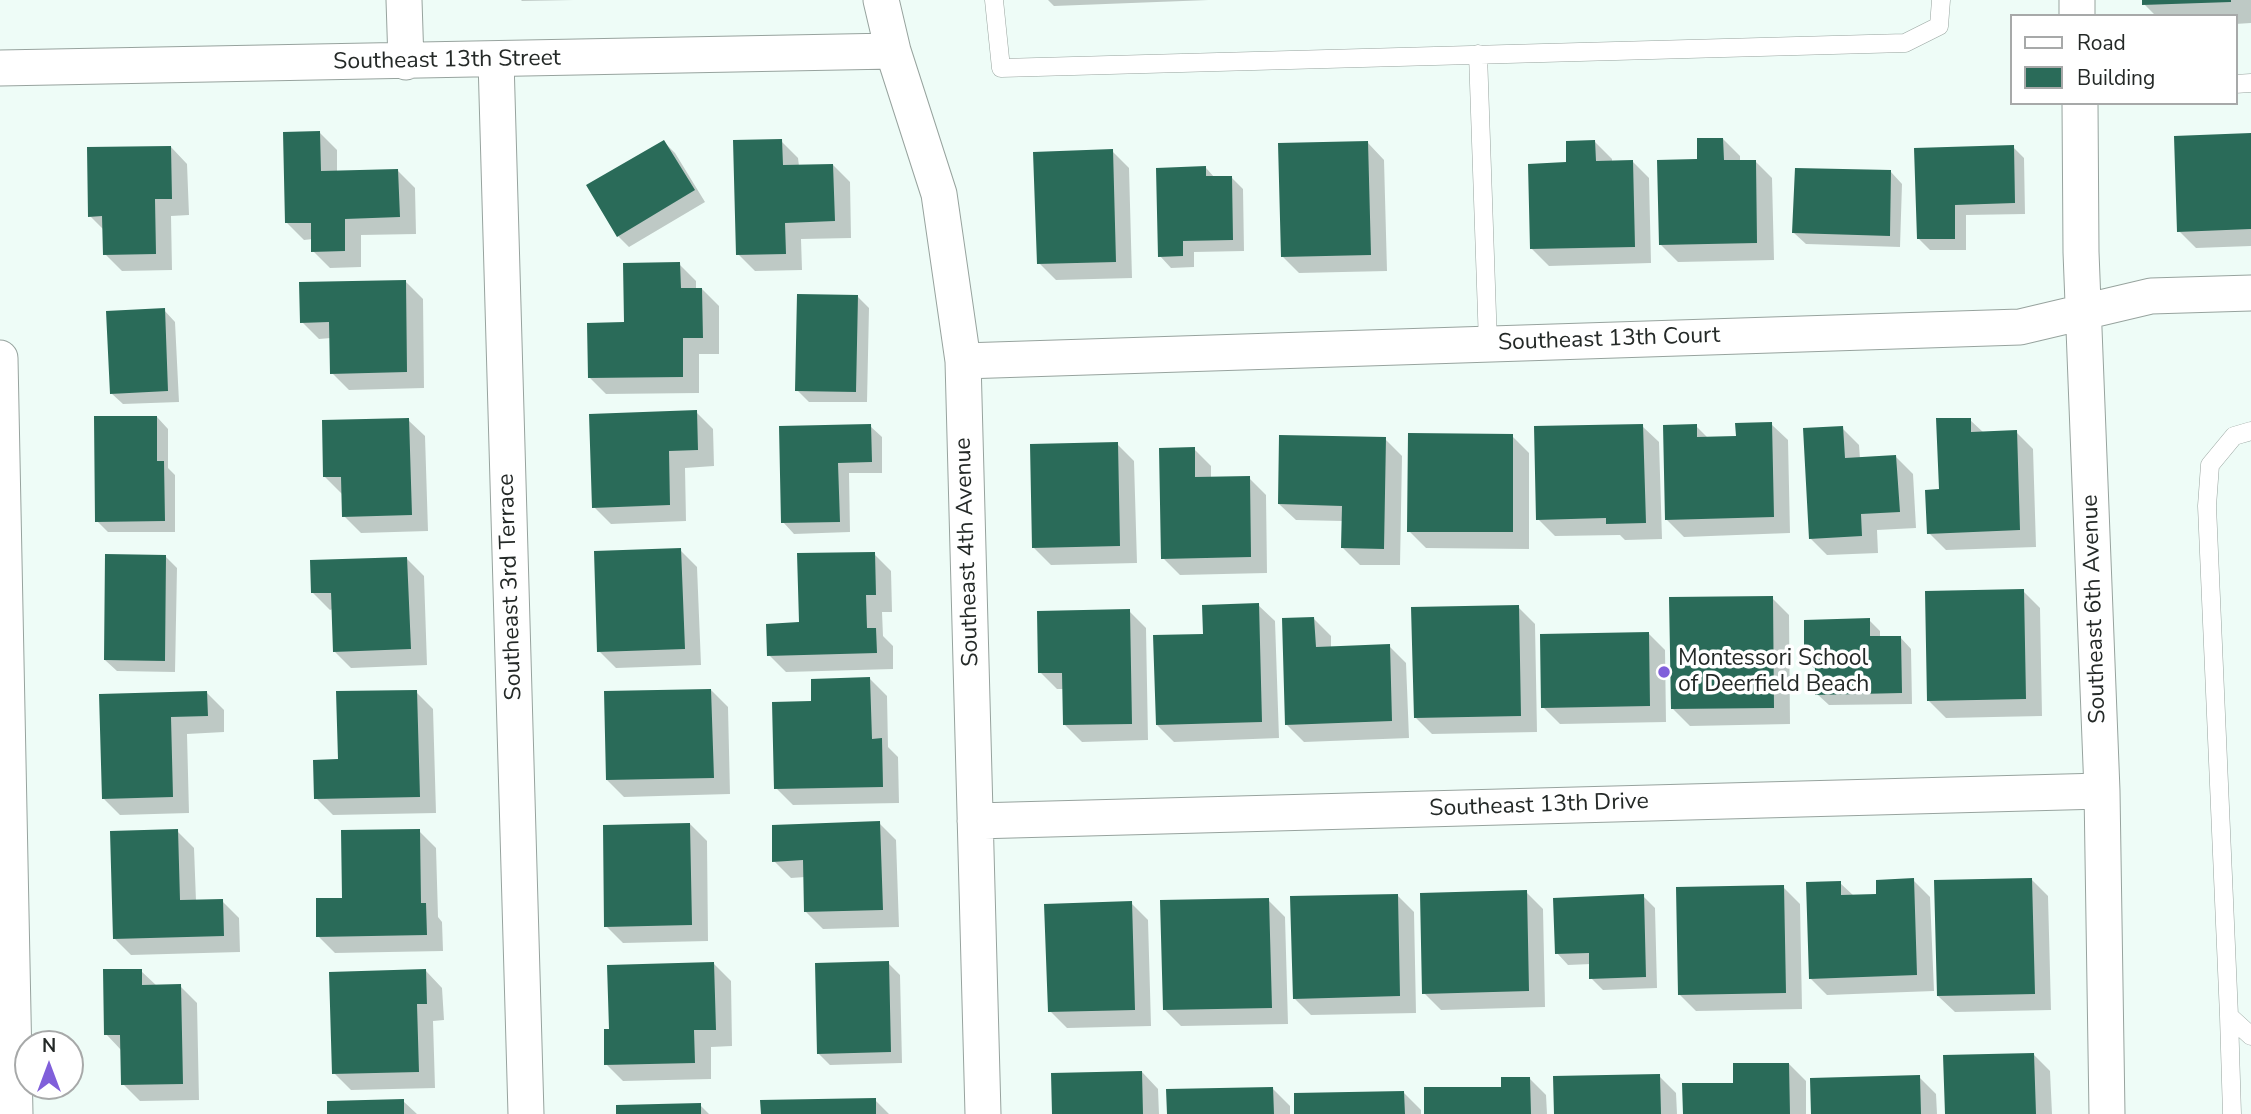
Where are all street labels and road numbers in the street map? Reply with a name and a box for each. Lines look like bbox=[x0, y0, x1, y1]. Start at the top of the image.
street label: Southeast 13th Street bbox=[333, 45, 561, 77]
street label: Southeast 13th Court bbox=[1498, 322, 1720, 358]
street label: Southeast 4th Avenue bbox=[950, 437, 986, 667]
street label: Southeast 3rd Terrace bbox=[493, 473, 529, 701]
street label: Southeast 6th Avenue bbox=[2077, 494, 2113, 724]
street label: Southeast 13th Drive bbox=[1429, 788, 1649, 824]

